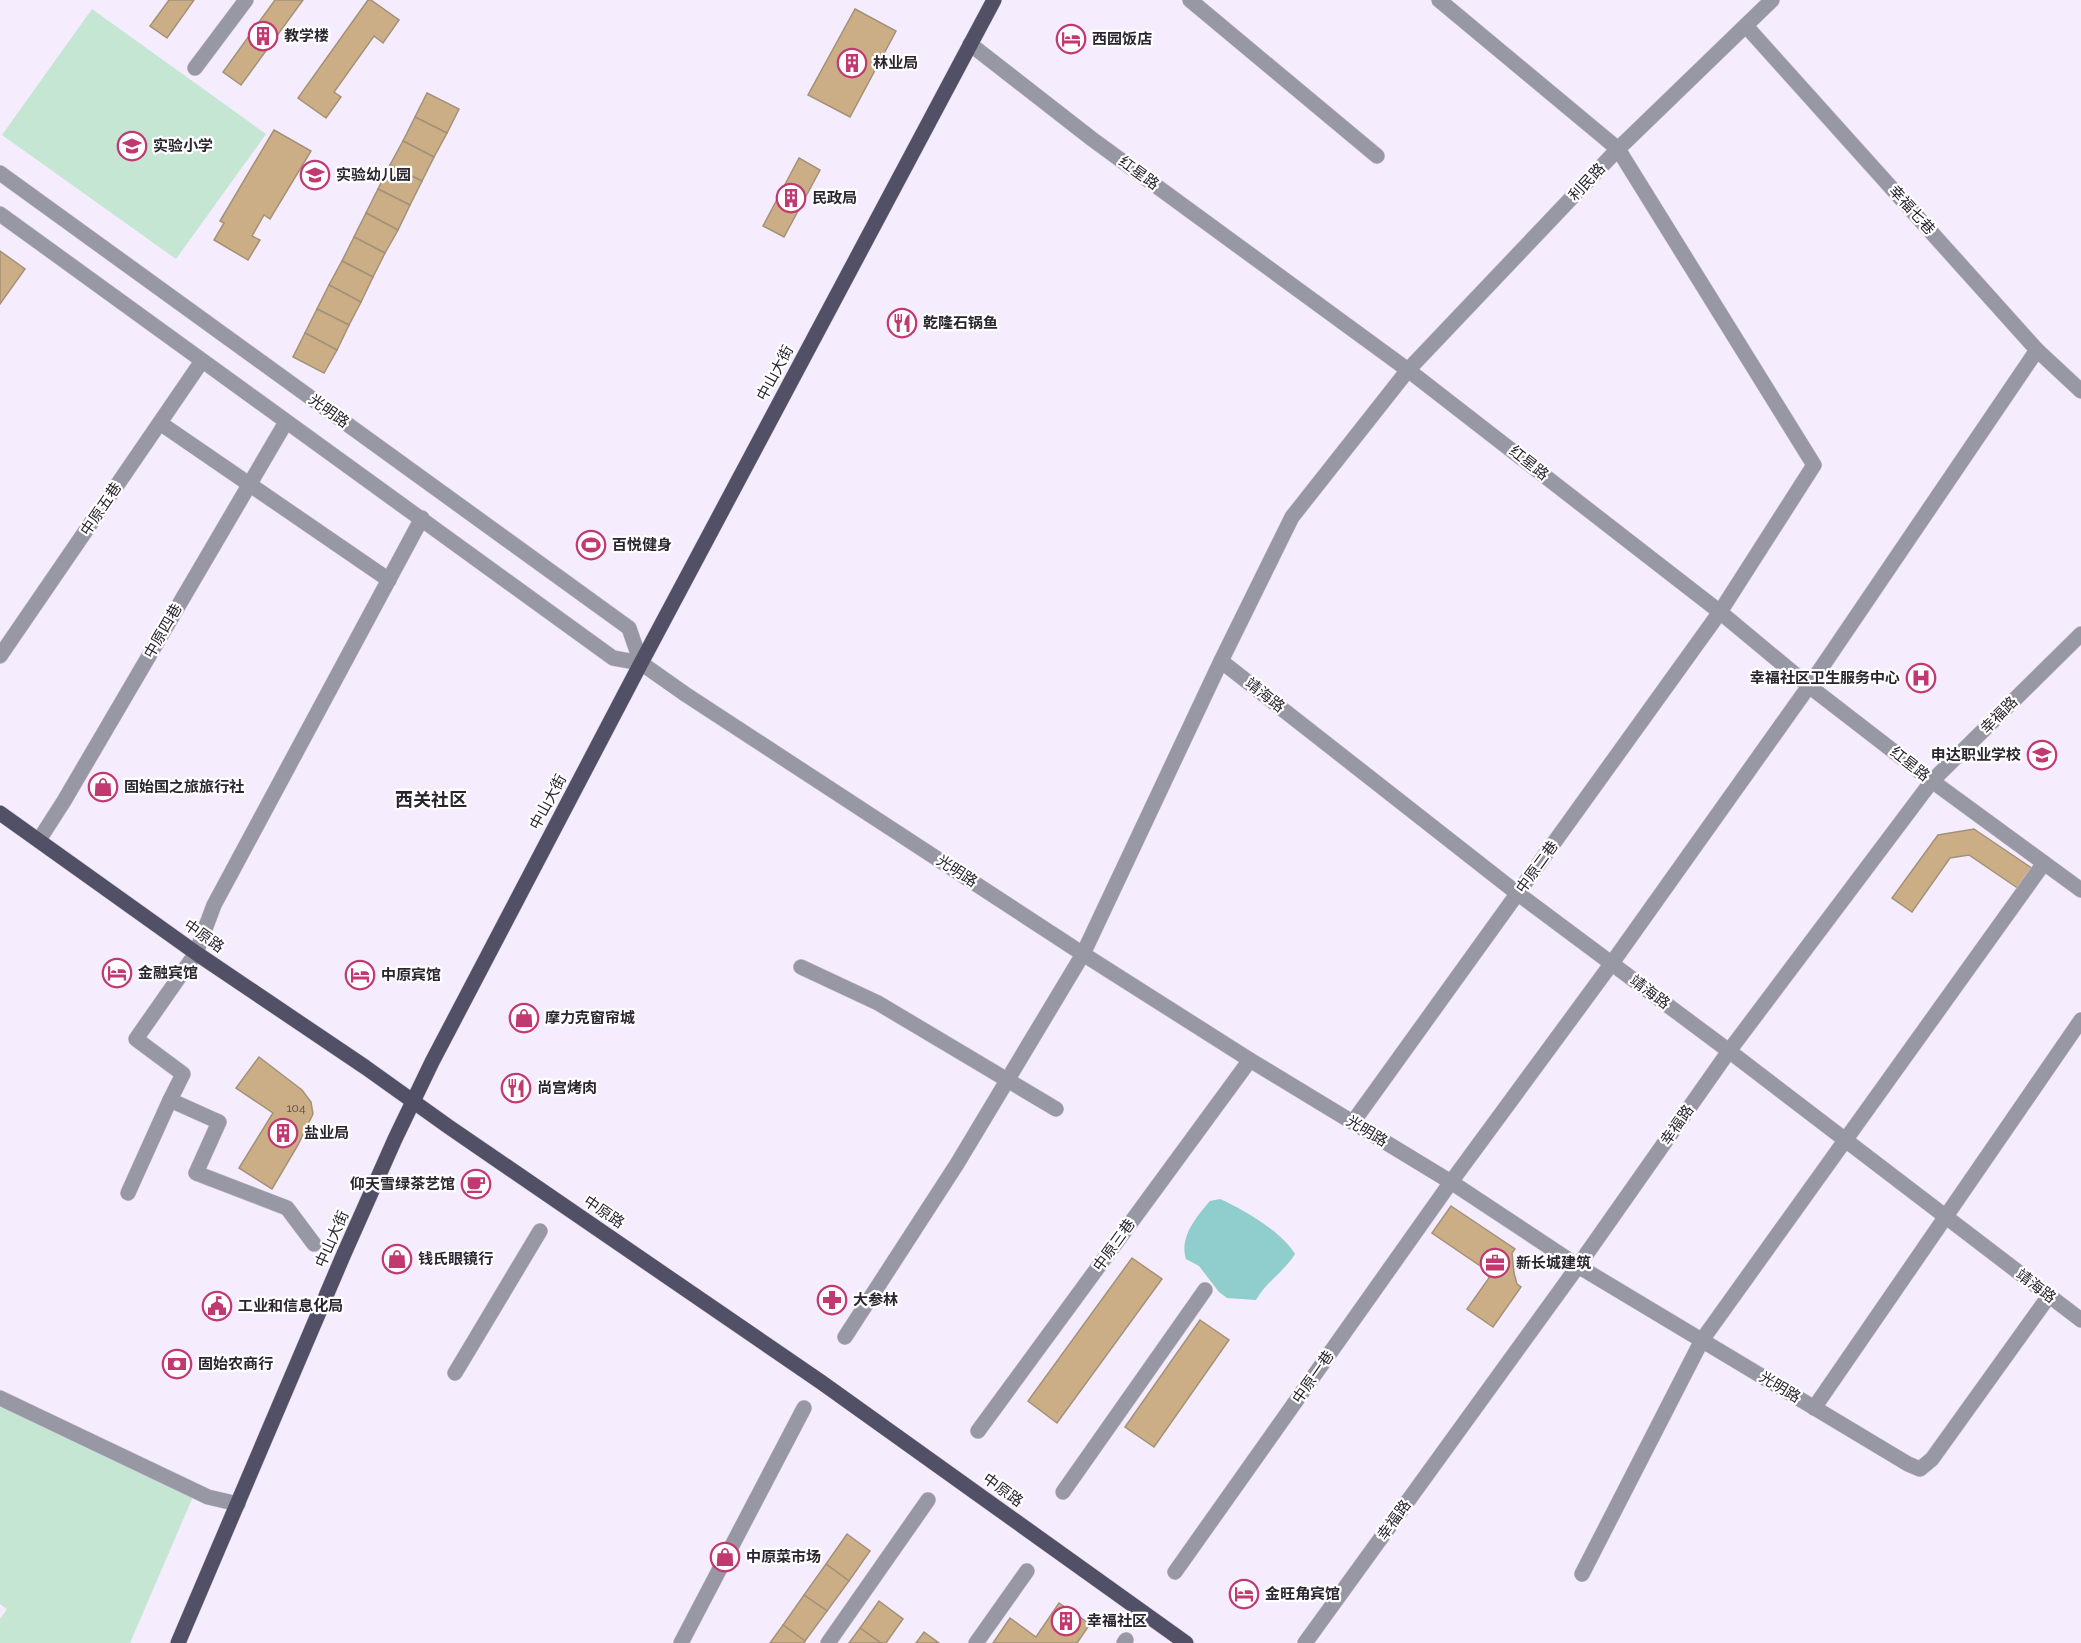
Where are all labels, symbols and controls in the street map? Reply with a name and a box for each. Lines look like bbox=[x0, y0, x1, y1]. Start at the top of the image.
building icon: 教学楼 bbox=[247, 20, 279, 52]
hotel icon: 西园饭店 bbox=[1055, 23, 1087, 55]
place label: 教学楼 bbox=[284, 27, 329, 45]
place label: 西园饭店 bbox=[1092, 30, 1152, 48]
building icon: 林业局 bbox=[836, 47, 868, 79]
place label: 林业局 bbox=[873, 54, 918, 72]
school or university icon: 实验小学 bbox=[116, 130, 148, 162]
place label: 实验小学 bbox=[153, 137, 213, 155]
street label: 红星路 bbox=[1116, 152, 1162, 194]
school or university icon: 实验幼儿园 bbox=[299, 159, 331, 191]
street label: 利民路 bbox=[1565, 159, 1609, 205]
place label: 实验幼儿园 bbox=[336, 166, 411, 184]
building icon: 民政局 bbox=[775, 182, 807, 214]
street label: 幸福七巷 bbox=[1885, 182, 1939, 238]
place label: 民政局 bbox=[812, 189, 857, 207]
restaurant icon: 乾隆石锅鱼 bbox=[886, 307, 918, 339]
place label: 乾隆石锅鱼 bbox=[923, 314, 998, 332]
street label: 中山大街 bbox=[753, 342, 797, 404]
street label: 光明路 bbox=[306, 390, 352, 432]
street label: 红星路 bbox=[1506, 442, 1552, 484]
street label: 中原五巷 bbox=[77, 479, 125, 539]
sports icon: 百悦健身 bbox=[575, 529, 607, 561]
place label: 百悦健身 bbox=[612, 536, 672, 554]
street label: 中原四巷 bbox=[140, 601, 186, 661]
hospital icon: 幸福社区卫生服务中心 bbox=[1905, 662, 1937, 694]
place label: 幸福社区卫生服务中心 bbox=[1750, 669, 1900, 687]
street label: 靖海路 bbox=[1242, 674, 1288, 716]
street label: 幸福路 bbox=[1977, 693, 2021, 737]
school or university icon: 申达职业学校 bbox=[2026, 739, 2058, 771]
street label: 红星路 bbox=[1887, 743, 1933, 785]
place label: 申达职业学校 bbox=[1931, 746, 2021, 764]
shop icon: 固始国之旅旅行社 bbox=[87, 771, 119, 803]
street label: 中山大街 bbox=[526, 771, 570, 833]
place label: 固始国之旅旅行社 bbox=[124, 778, 244, 796]
district label: 西关社区 bbox=[395, 789, 467, 810]
street label: 中原二巷 bbox=[1512, 837, 1562, 897]
street label: 光明路 bbox=[933, 851, 981, 891]
street label: 中原路 bbox=[180, 916, 228, 956]
hotel icon: 金融宾馆 bbox=[101, 957, 133, 989]
hotel icon: 中原宾馆 bbox=[344, 959, 376, 991]
place label: 金融宾馆 bbox=[138, 964, 198, 982]
place label: 中原宾馆 bbox=[381, 966, 441, 984]
street label: 靖海路 bbox=[1627, 971, 1673, 1013]
shop icon: 摩力克窗帘城 bbox=[508, 1002, 540, 1034]
place label: 摩力克窗帘城 bbox=[545, 1009, 635, 1027]
restaurant icon: 尚宫烤肉 bbox=[500, 1072, 532, 1104]
place label: 尚宫烤肉 bbox=[537, 1079, 597, 1097]
house number: 104 bbox=[286, 1101, 306, 1115]
street label: 幸福路 bbox=[1657, 1101, 1697, 1149]
street label: 光明路 bbox=[1343, 1112, 1391, 1150]
building icon: 盐业局 bbox=[267, 1117, 299, 1149]
place label: 盐业局 bbox=[304, 1124, 349, 1142]
cafe icon: 仰天雪绿茶艺馆 bbox=[460, 1168, 492, 1200]
place label: 仰天雪绿茶艺馆 bbox=[350, 1175, 455, 1193]
street label: 中原路 bbox=[580, 1192, 628, 1232]
street label: 中山大街 bbox=[312, 1208, 352, 1270]
street label: 中原三巷 bbox=[1089, 1215, 1139, 1275]
shop icon: 钱氏眼镜行 bbox=[381, 1243, 413, 1275]
office icon: 新长城建筑 bbox=[1479, 1247, 1511, 1279]
place label: 钱氏眼镜行 bbox=[418, 1250, 493, 1268]
place label: 新长城建筑 bbox=[1516, 1254, 1591, 1272]
street label: 靖海路 bbox=[2013, 1265, 2059, 1307]
pharmacy icon: 大参林 bbox=[816, 1284, 848, 1316]
public building icon: 工业和信息化局 bbox=[201, 1290, 233, 1322]
place label: 大参林 bbox=[853, 1291, 898, 1309]
place label: 工业和信息化局 bbox=[238, 1297, 343, 1315]
street label: 中原一巷 bbox=[1288, 1347, 1338, 1407]
bank icon: 固始农商行 bbox=[161, 1348, 193, 1380]
place label: 固始农商行 bbox=[198, 1355, 273, 1373]
street label: 光明路 bbox=[1756, 1368, 1804, 1406]
street label: 中原路 bbox=[980, 1469, 1026, 1511]
street label: 幸福路 bbox=[1373, 1497, 1415, 1543]
shop icon: 中原菜市场 bbox=[709, 1541, 741, 1573]
place label: 中原菜市场 bbox=[746, 1548, 821, 1566]
hotel icon: 金旺角宾馆 bbox=[1228, 1578, 1260, 1610]
place label: 金旺角宾馆 bbox=[1265, 1585, 1340, 1603]
building icon: 幸福社区 bbox=[1050, 1605, 1082, 1637]
place label: 幸福社区 bbox=[1087, 1612, 1147, 1630]

